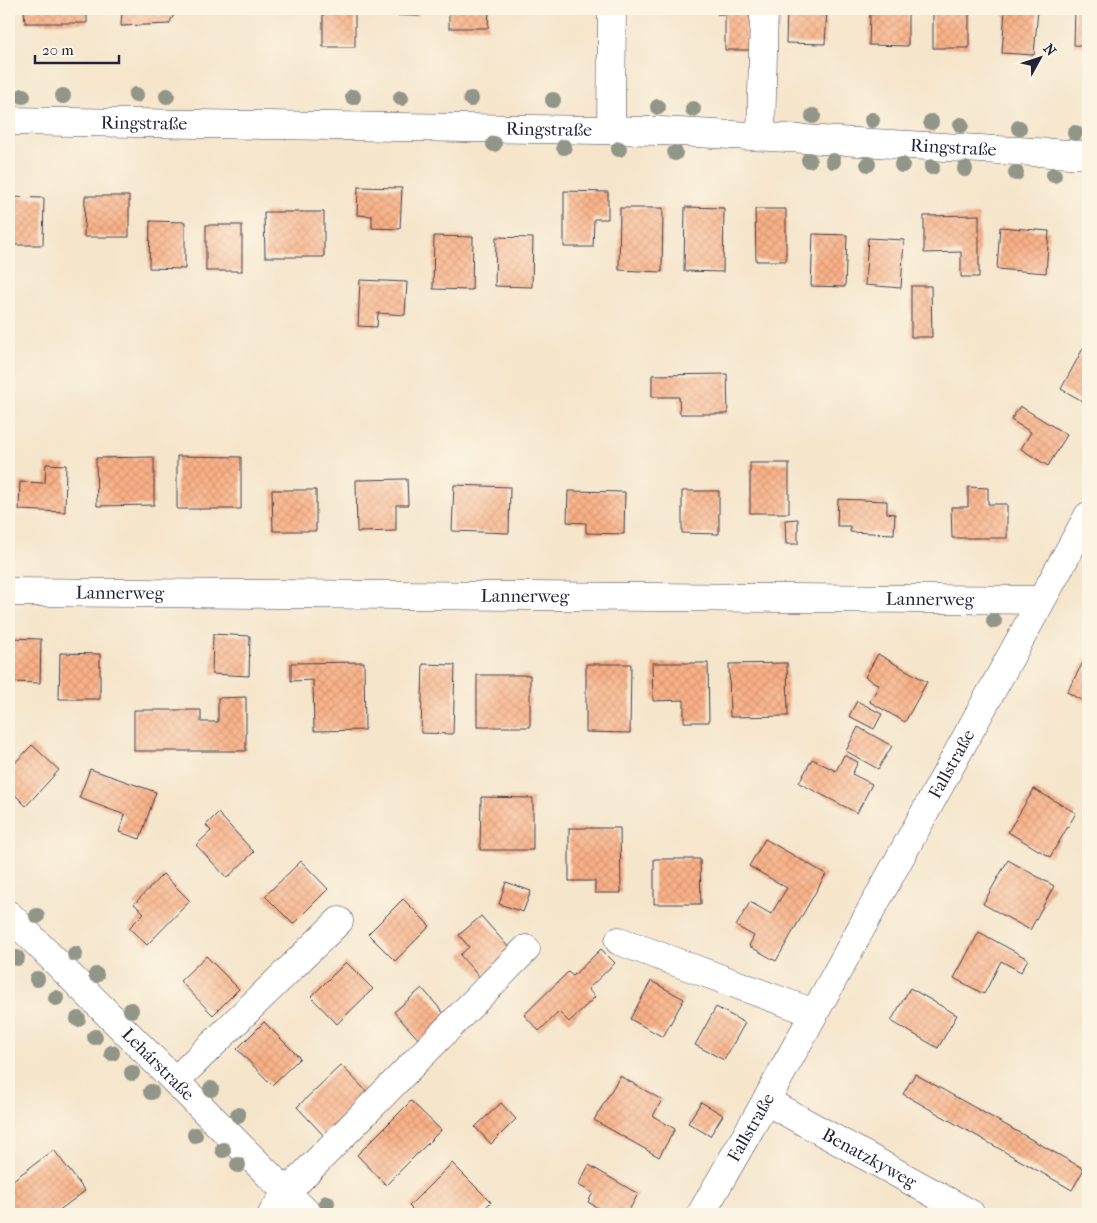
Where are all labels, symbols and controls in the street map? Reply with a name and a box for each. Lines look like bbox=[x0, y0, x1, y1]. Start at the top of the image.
scale bar bbox=[35, 32, 119, 64]
north arrow bbox=[1014, 32, 1064, 82]
text: N bbox=[1040, 40, 1060, 60]
text: 20 m bbox=[42, 41, 74, 59]
street label: Ringstraße bbox=[101, 112, 187, 134]
street label: Ringstraße bbox=[506, 118, 592, 140]
street label: Ringstraße bbox=[910, 135, 997, 160]
street label: Lannerweg bbox=[76, 582, 165, 604]
street label: Lannerweg bbox=[481, 585, 570, 607]
street label: Lannerweg bbox=[886, 588, 975, 610]
street label: Fallstraße bbox=[924, 726, 979, 802]
street label: Lehárstraße bbox=[118, 1024, 199, 1105]
street label: Fallstraße bbox=[723, 1089, 779, 1165]
street label: Benatzkyweg bbox=[819, 1124, 920, 1193]

